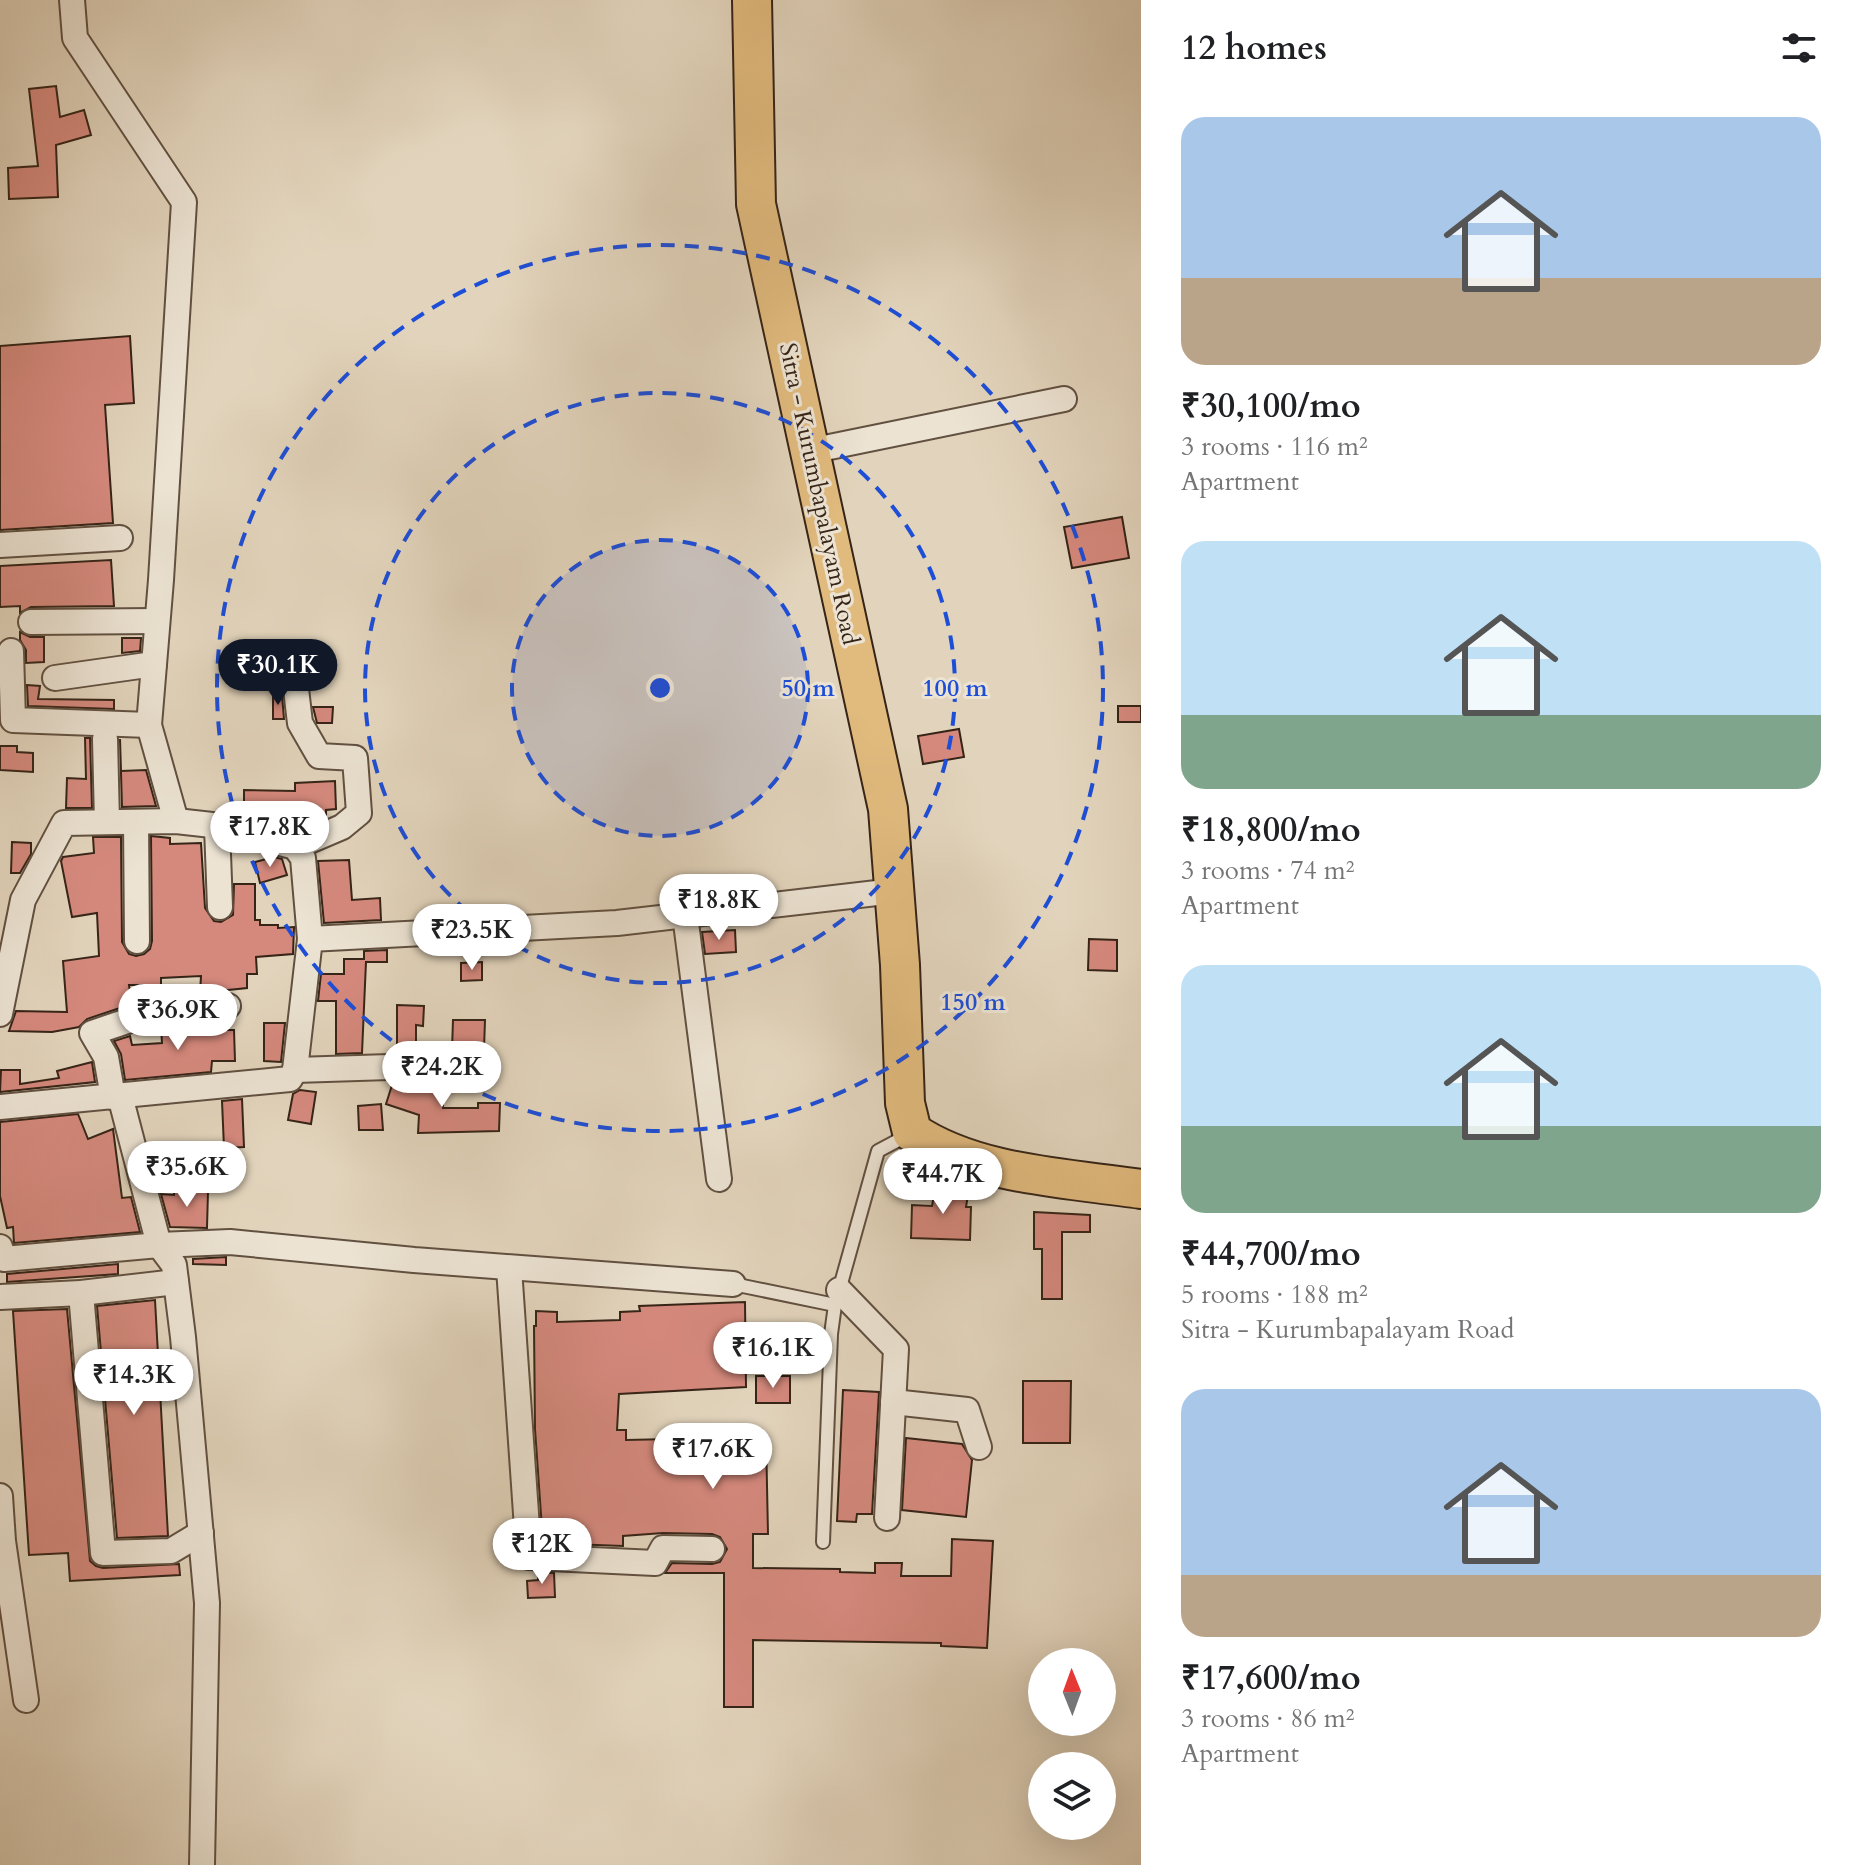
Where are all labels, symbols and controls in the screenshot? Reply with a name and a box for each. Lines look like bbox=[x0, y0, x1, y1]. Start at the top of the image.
text: 12 homes bbox=[1181, 25, 1327, 71]
icon: filters bbox=[1777, 26, 1821, 70]
icon: home bbox=[1429, 169, 1573, 313]
street label: Sitra - Kurumbapalayam Road bbox=[771, 340, 867, 648]
text: ₹30,100/mo bbox=[1181, 383, 1361, 429]
text: 3 rooms · 116 m² bbox=[1181, 429, 1368, 464]
text: Apartment bbox=[1181, 464, 1299, 499]
icon: home bbox=[1429, 593, 1573, 737]
pin: ₹30.1K bbox=[213, 639, 343, 707]
text: ₹30.1K bbox=[236, 647, 320, 682]
text: 50 m bbox=[781, 672, 835, 705]
text: 100 m bbox=[922, 672, 989, 705]
centre of rings bbox=[646, 674, 674, 702]
pin: ₹17.8K bbox=[205, 801, 335, 869]
text: ₹18,800/mo bbox=[1181, 807, 1361, 853]
text: ₹17.8K bbox=[228, 809, 312, 844]
text: 3 rooms · 74 m² bbox=[1181, 853, 1354, 888]
pin: ₹18.8K bbox=[654, 874, 784, 942]
text: ₹18.8K bbox=[677, 882, 761, 917]
text: Apartment bbox=[1181, 888, 1299, 923]
pin: ₹23.5K bbox=[407, 904, 537, 972]
text: ₹23.5K bbox=[430, 912, 514, 947]
pin: ₹36.9K bbox=[113, 984, 243, 1052]
text: 150 m bbox=[940, 986, 1007, 1019]
text: ₹36.9K bbox=[136, 992, 220, 1027]
icon: home bbox=[1429, 1017, 1573, 1161]
pin: ₹24.2K bbox=[377, 1041, 507, 1109]
text: ₹24.2K bbox=[400, 1049, 484, 1084]
pin: ₹35.6K bbox=[122, 1141, 252, 1209]
pin: ₹44.7K bbox=[878, 1148, 1008, 1216]
text: ₹35.6K bbox=[145, 1149, 229, 1184]
text: ₹44.7K bbox=[901, 1156, 985, 1191]
text: ₹44,700/mo bbox=[1181, 1231, 1361, 1277]
text: 5 rooms · 188 m² bbox=[1181, 1277, 1368, 1312]
text: Sitra - Kurumbapalayam Road bbox=[1181, 1312, 1514, 1347]
pin: ₹16.1K bbox=[708, 1322, 838, 1390]
text: ₹16.1K bbox=[731, 1330, 815, 1365]
pin: ₹14.3K bbox=[69, 1349, 199, 1417]
text: ₹14.3K bbox=[92, 1357, 176, 1392]
pin: ₹17.6K bbox=[648, 1423, 778, 1491]
text: ₹17.6K bbox=[671, 1431, 755, 1466]
icon: home bbox=[1429, 1441, 1573, 1585]
pin: ₹12K bbox=[495, 1518, 589, 1586]
text: ₹12K bbox=[511, 1526, 573, 1561]
north arrow bbox=[1028, 1648, 1116, 1736]
map controls bbox=[1028, 1648, 1116, 1840]
text: ₹17,600/mo bbox=[1181, 1655, 1361, 1701]
text: 3 rooms · 86 m² bbox=[1181, 1701, 1354, 1736]
text: Apartment bbox=[1181, 1736, 1299, 1771]
button: layers bbox=[1028, 1752, 1116, 1840]

